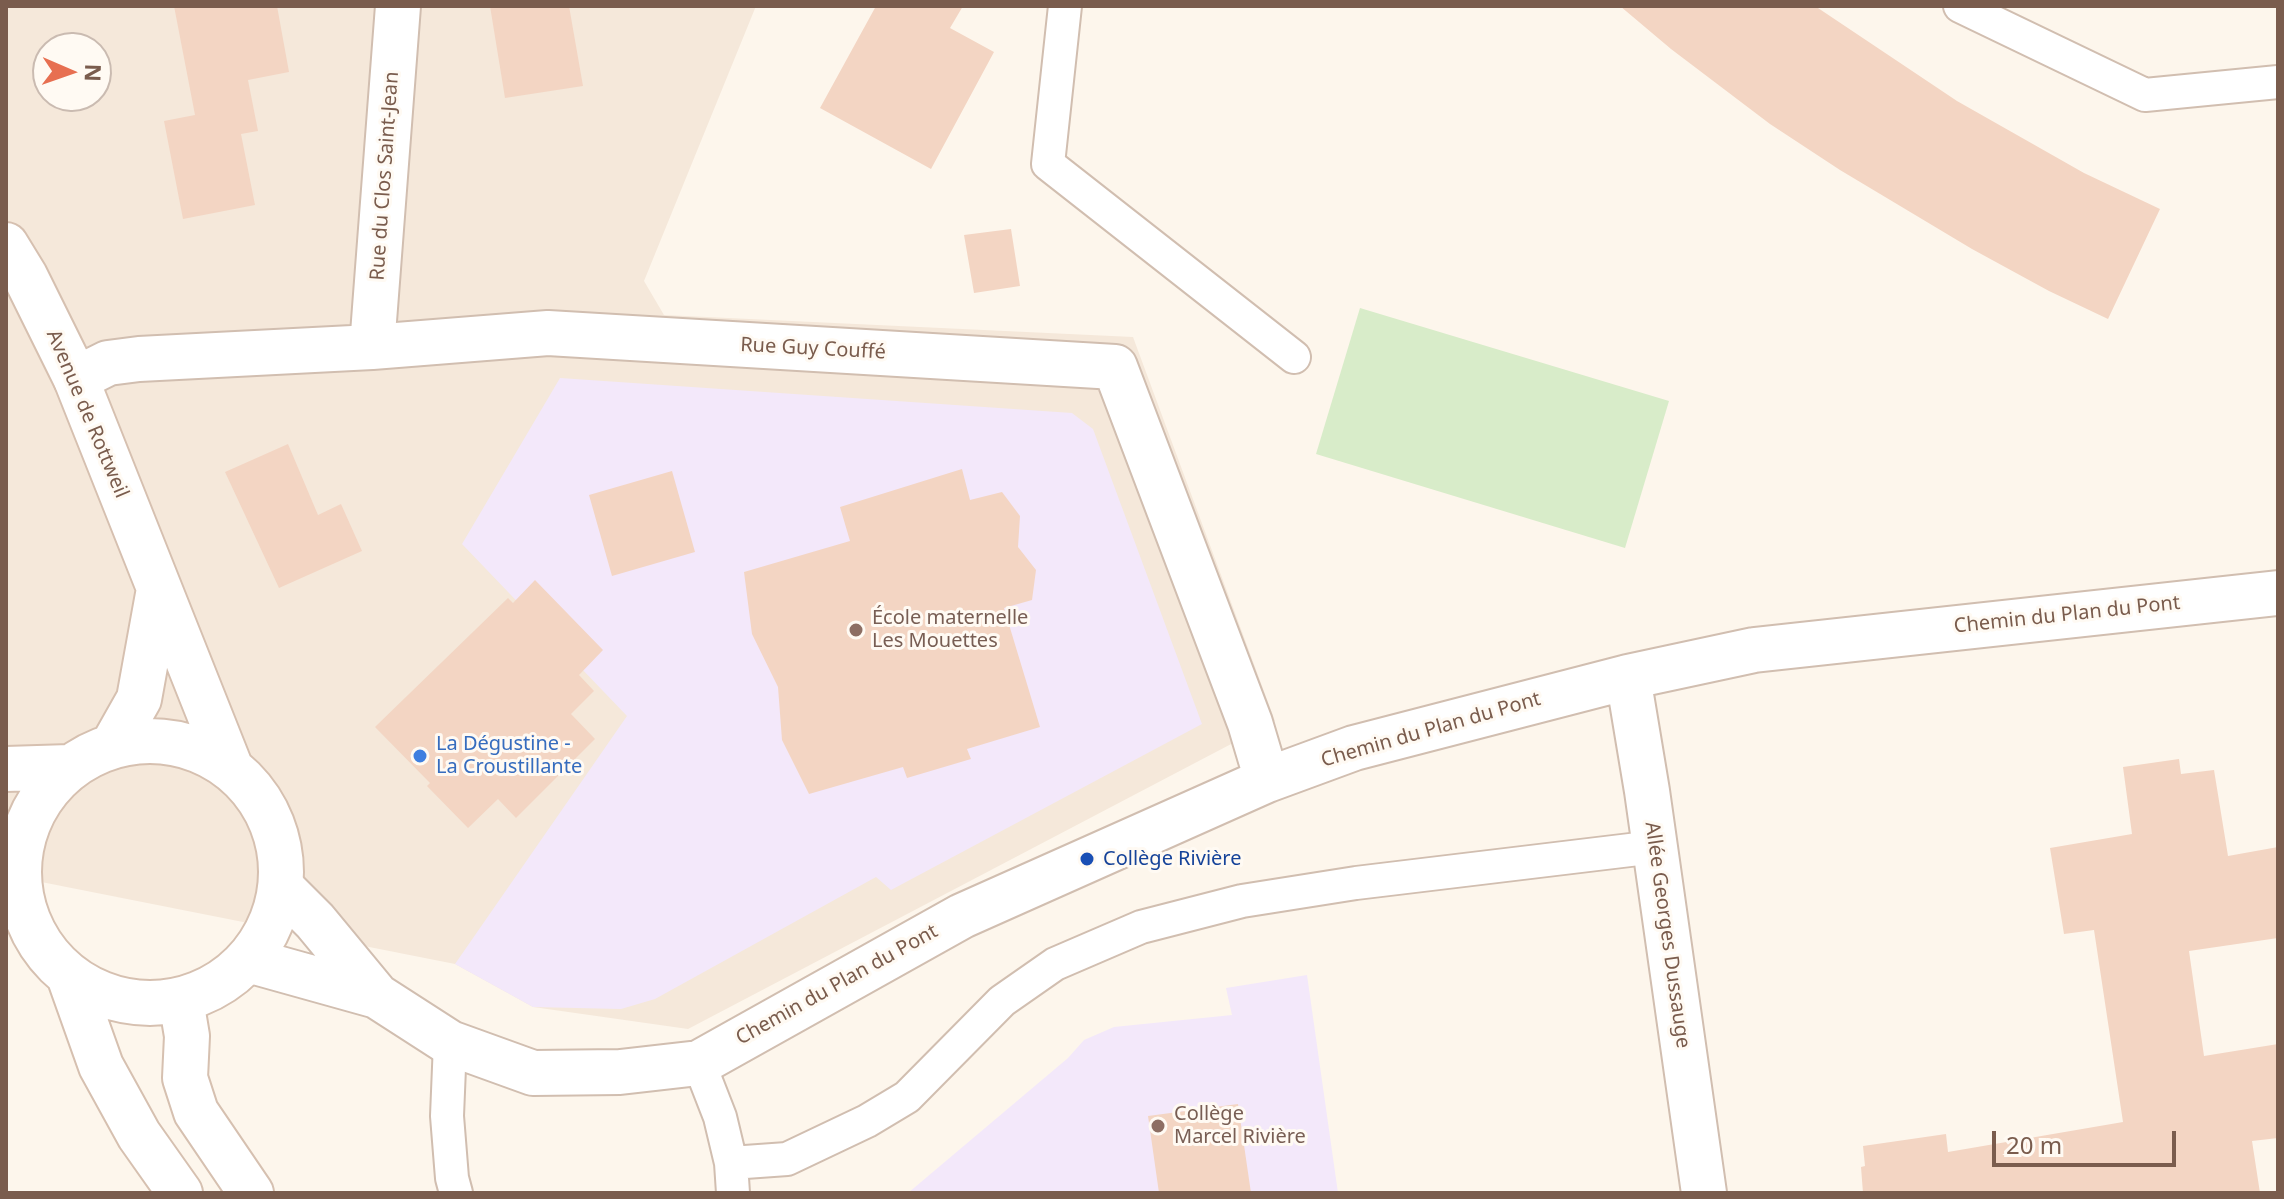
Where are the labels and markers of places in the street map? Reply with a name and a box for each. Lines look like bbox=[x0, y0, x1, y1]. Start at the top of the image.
place label: École maternelle Les Mouettes bbox=[872, 606, 1028, 653]
marker: École maternelle Les Mouettes bbox=[847, 621, 865, 639]
place label: La Dégustine - La Croustillante bbox=[436, 732, 582, 779]
marker: La Dégustine - La Croustillante bbox=[411, 747, 429, 765]
place label: Collège Rivière bbox=[1103, 847, 1241, 871]
marker: Collège Rivière bbox=[1078, 850, 1096, 868]
place label: Collège Marcel Rivière bbox=[1174, 1102, 1306, 1149]
marker: Collège Marcel Rivière bbox=[1149, 1117, 1167, 1135]

